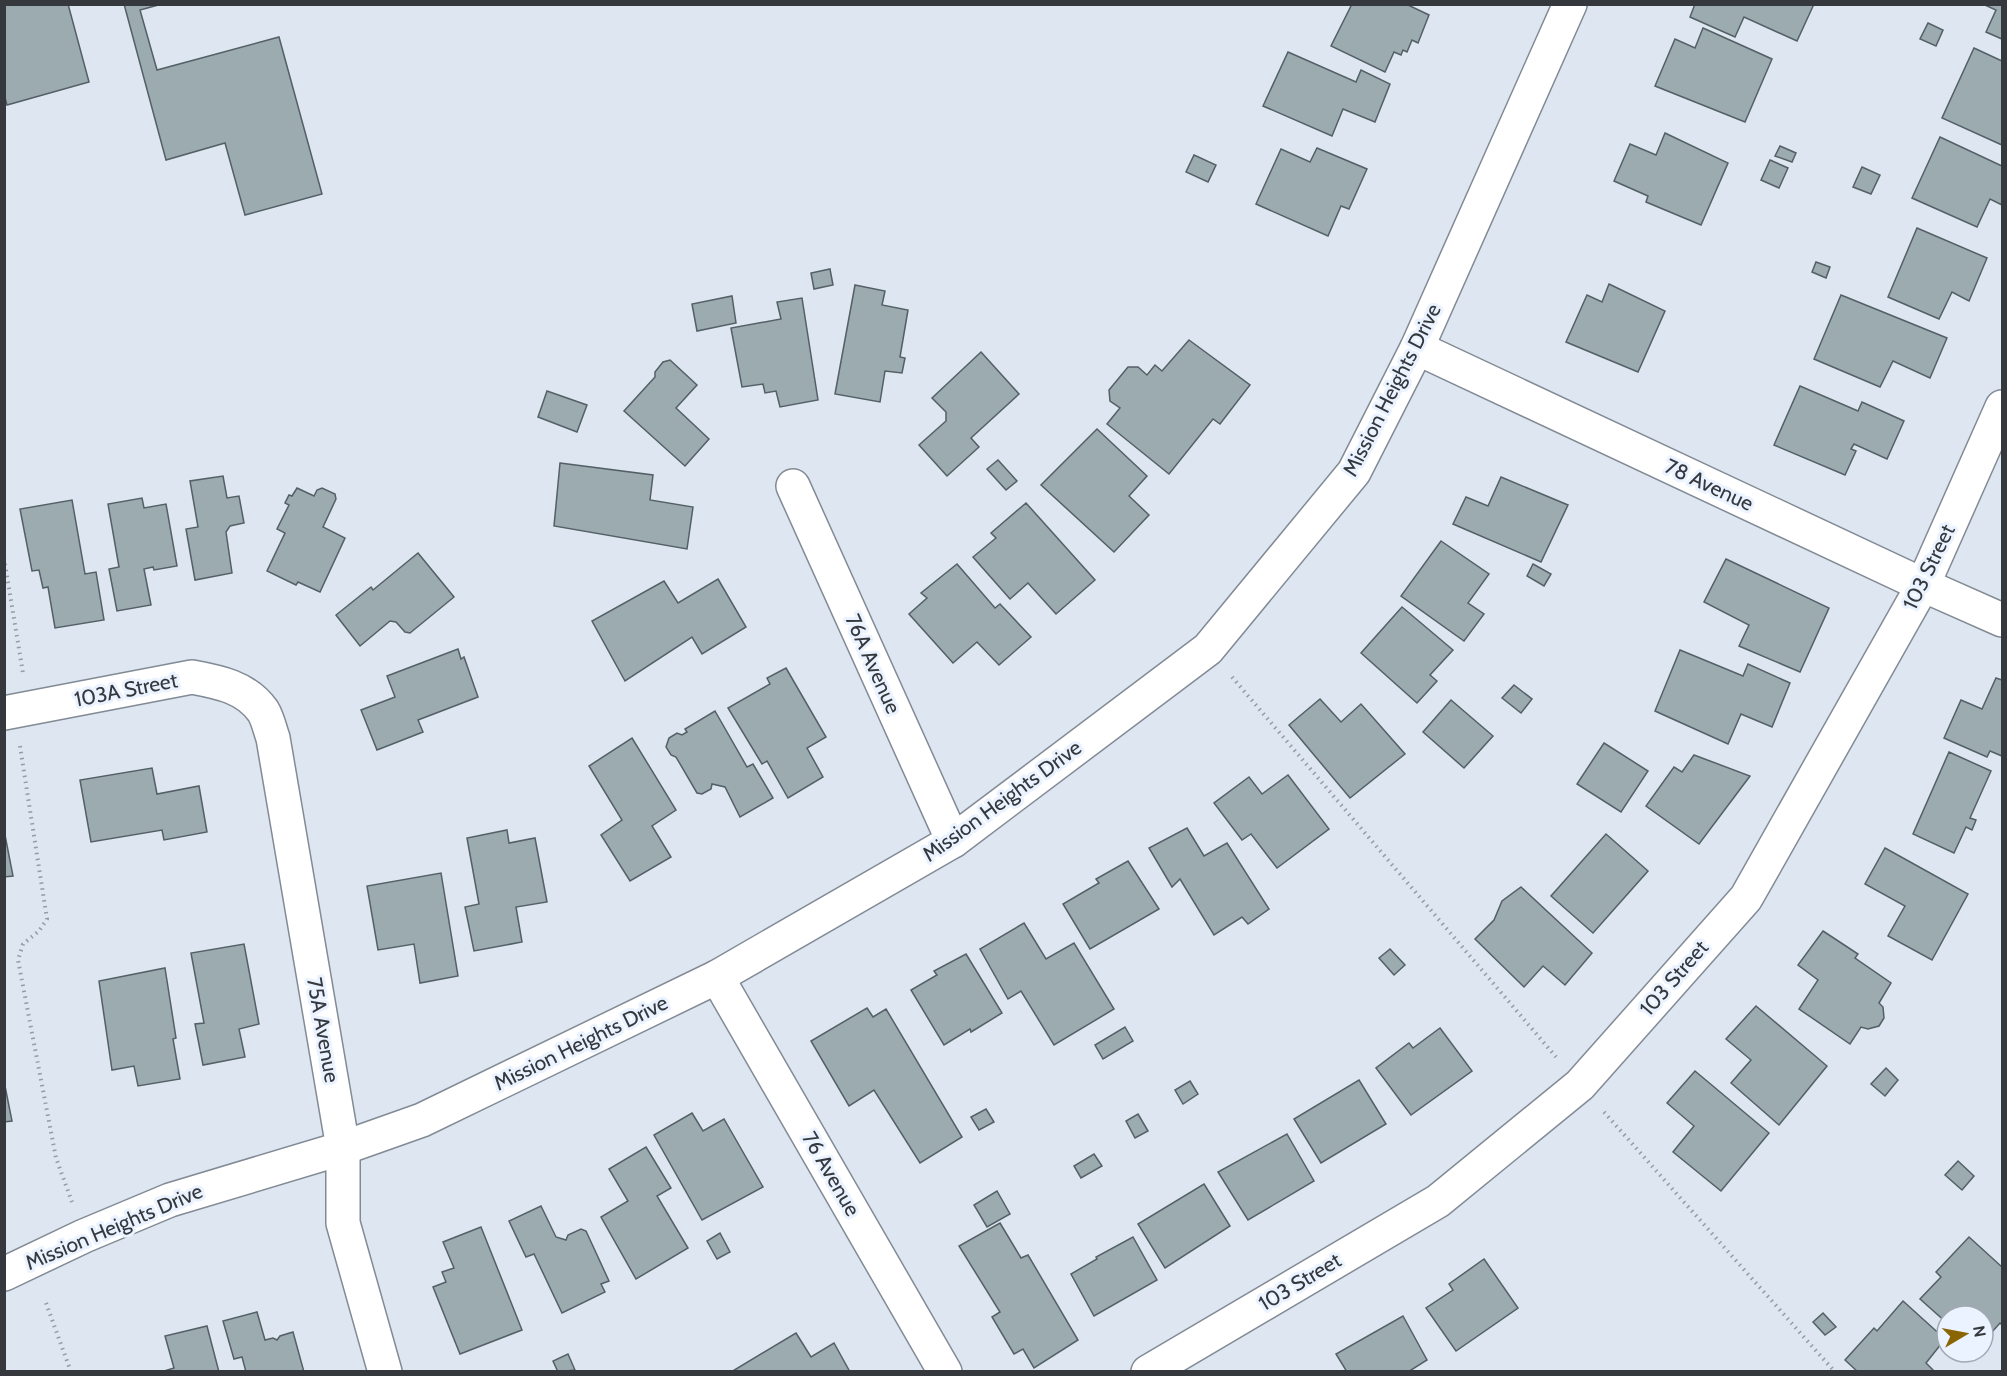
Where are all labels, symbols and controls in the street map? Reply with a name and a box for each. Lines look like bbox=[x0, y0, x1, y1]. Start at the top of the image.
street label: Mission Heights Drive bbox=[1337, 299, 1446, 480]
street label: 78 Avenue bbox=[1661, 453, 1758, 516]
street label: 103 Street bbox=[1897, 520, 1960, 613]
street label: 76A Avenue bbox=[840, 610, 907, 718]
street label: 103A Street bbox=[72, 667, 180, 712]
street label: Mission Heights Drive bbox=[917, 734, 1086, 867]
street label: 103 Street bbox=[1634, 935, 1713, 1020]
street label: 75A Avenue bbox=[302, 975, 345, 1085]
street label: Mission Heights Drive bbox=[490, 990, 672, 1095]
street label: 76 Avenue bbox=[797, 1127, 866, 1221]
street label: Mission Heights Drive bbox=[21, 1178, 206, 1275]
street label: 103 Street bbox=[1254, 1247, 1345, 1316]
north arrow bbox=[1935, 1304, 1995, 1364]
text: N bbox=[1969, 1324, 1990, 1339]

